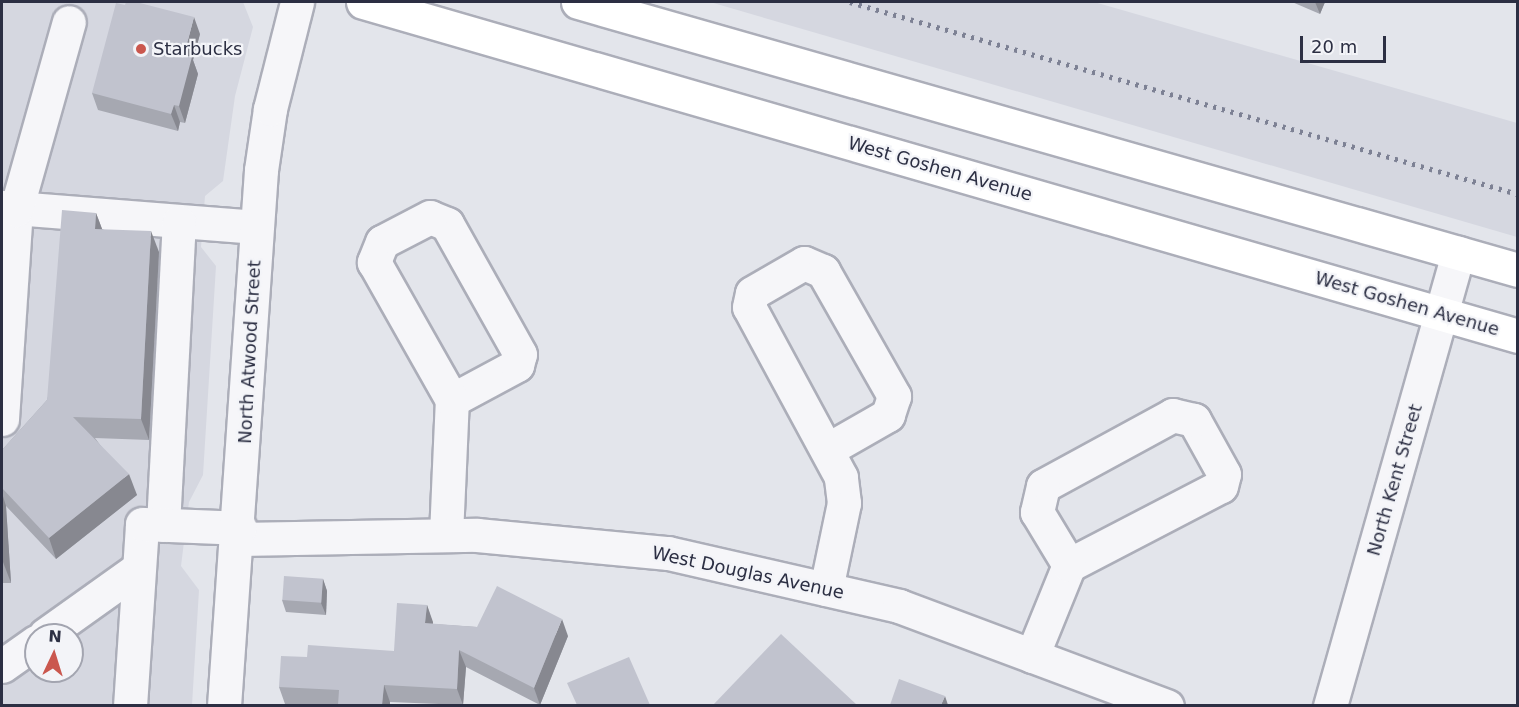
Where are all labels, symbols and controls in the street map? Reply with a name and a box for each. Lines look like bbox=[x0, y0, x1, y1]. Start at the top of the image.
scale bar bbox=[1303, 24, 1388, 62]
text: 20 m bbox=[1311, 36, 1357, 57]
place label: Starbucks bbox=[153, 38, 242, 60]
marker: Starbucks bbox=[134, 42, 148, 56]
street label: West Goshen Avenue bbox=[845, 132, 1035, 206]
street label: North Atwood Street bbox=[234, 260, 266, 444]
street label: West Goshen Avenue bbox=[1312, 267, 1502, 341]
street label: North Kent Street bbox=[1363, 402, 1427, 558]
street label: West Douglas Avenue bbox=[650, 542, 846, 604]
north arrow bbox=[24, 623, 84, 683]
text: N bbox=[48, 627, 62, 646]

